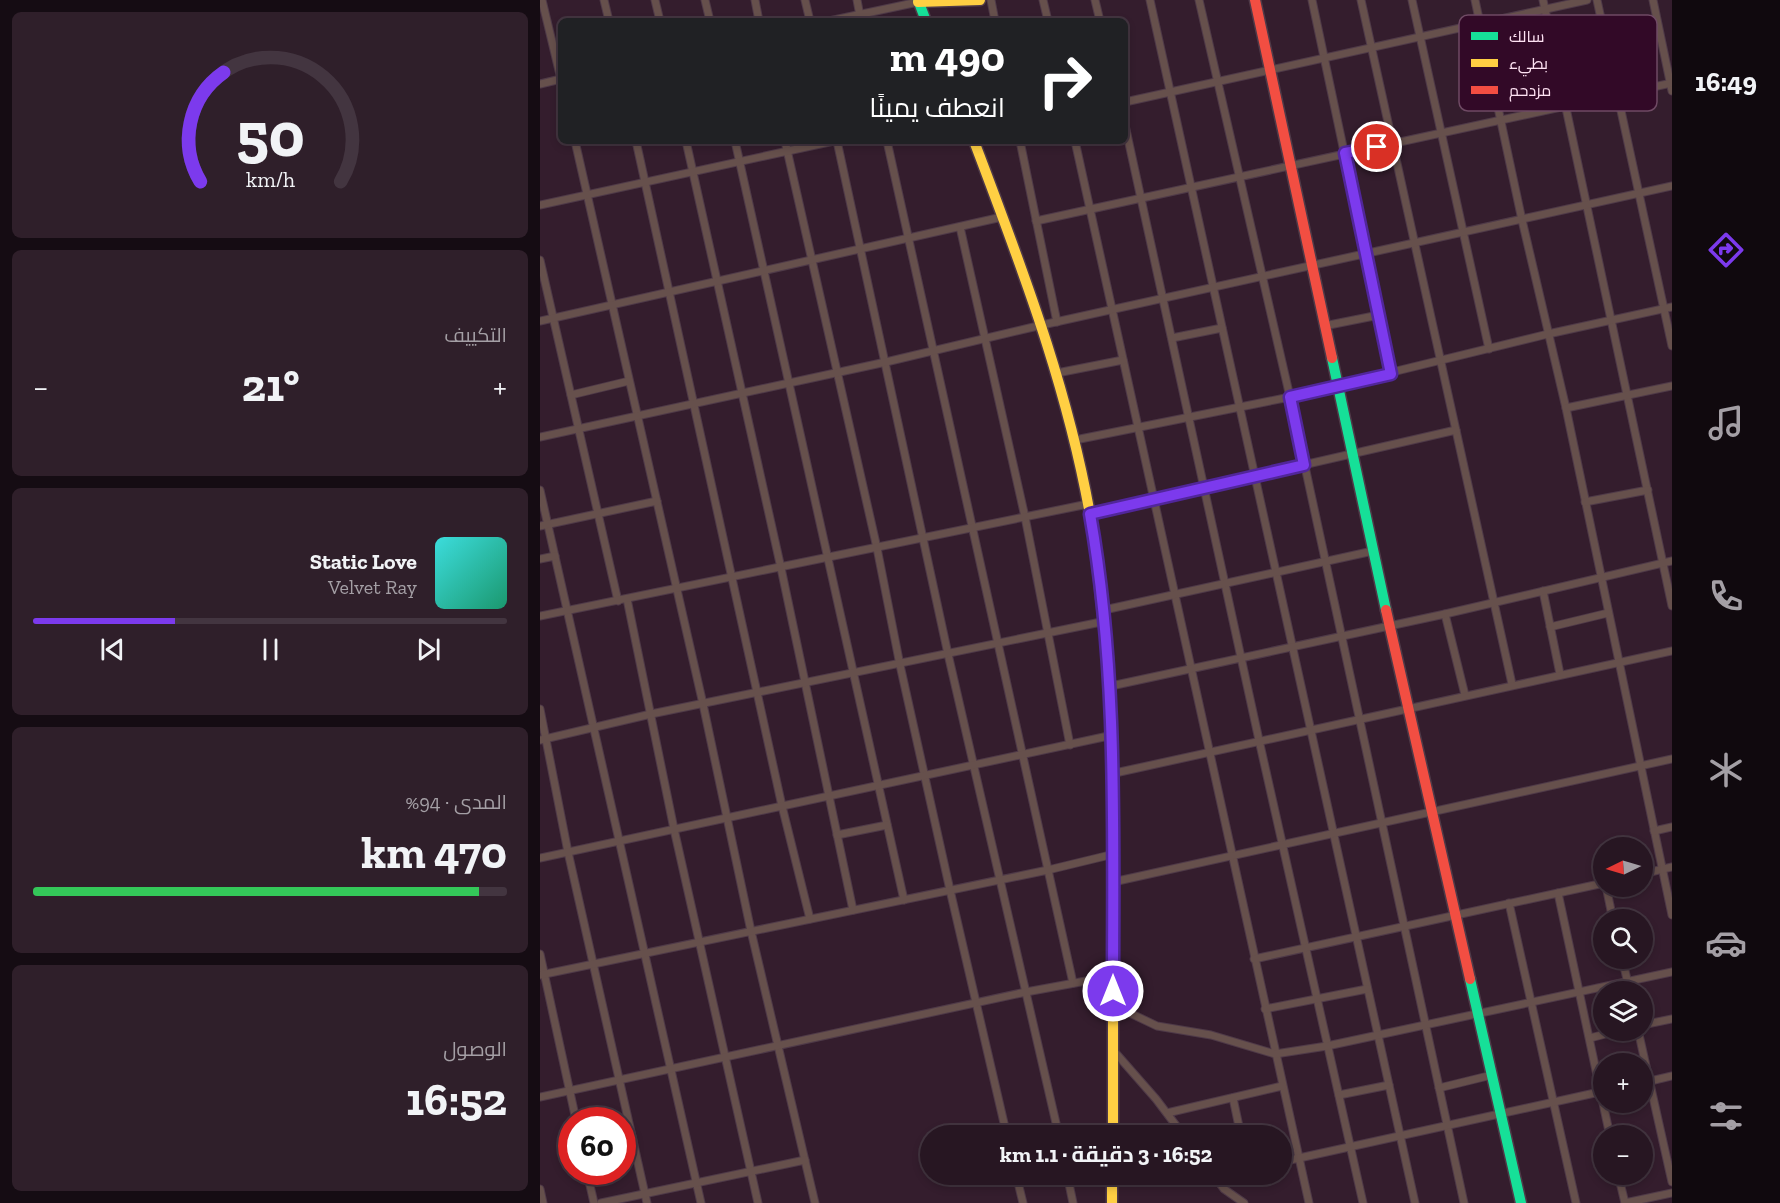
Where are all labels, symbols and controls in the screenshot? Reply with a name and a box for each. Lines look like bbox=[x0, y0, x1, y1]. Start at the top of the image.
legend bbox=[1459, 15, 1657, 111]
text: سالك bbox=[1509, 27, 1544, 46]
text: 490 m bbox=[890, 31, 1005, 82]
icon: right bbox=[1026, 42, 1104, 120]
text: بطيء bbox=[1509, 54, 1548, 77]
text: 16:49 bbox=[1695, 66, 1757, 98]
text: مزدحم bbox=[1509, 81, 1551, 102]
text: انعطف يمينًا bbox=[869, 92, 1005, 124]
text: 50 bbox=[236, 97, 304, 172]
pin bbox=[1351, 121, 1402, 172]
icon: arrive bbox=[1360, 130, 1393, 163]
text: km/h bbox=[246, 167, 294, 192]
icon: directions bbox=[1705, 229, 1747, 271]
text: التكييف bbox=[444, 323, 507, 347]
text: 21° bbox=[242, 359, 300, 413]
text: − bbox=[33, 367, 48, 406]
text: + bbox=[493, 367, 507, 406]
icon: music bbox=[1705, 402, 1747, 444]
text: Static Love bbox=[310, 548, 417, 575]
text: Velvet Ray bbox=[328, 575, 417, 599]
icon: phone bbox=[1705, 575, 1747, 617]
icon: previous bbox=[96, 633, 129, 666]
icon: pause bbox=[254, 633, 287, 666]
icon: next bbox=[412, 633, 445, 666]
icon: climate bbox=[1705, 749, 1747, 791]
text: المدى · 94% bbox=[405, 790, 507, 814]
text: 470 km bbox=[361, 826, 507, 880]
north arrow bbox=[1593, 837, 1653, 897]
map controls bbox=[1593, 837, 1653, 1185]
button: search bbox=[1593, 909, 1653, 969]
icon: car bbox=[1705, 922, 1747, 964]
position arrow bbox=[1081, 959, 1145, 1023]
button: layers bbox=[1593, 981, 1653, 1041]
text: الوصول bbox=[443, 1037, 507, 1061]
button: + bbox=[1593, 1053, 1653, 1113]
text: 16:52 bbox=[406, 1073, 507, 1127]
icon: filters bbox=[1705, 1095, 1747, 1137]
speed limit sign: 60 bbox=[558, 1107, 636, 1185]
button: − bbox=[1593, 1125, 1653, 1185]
text: 16:52 · 3 دقيقة · 1.1 km bbox=[1000, 1141, 1212, 1168]

